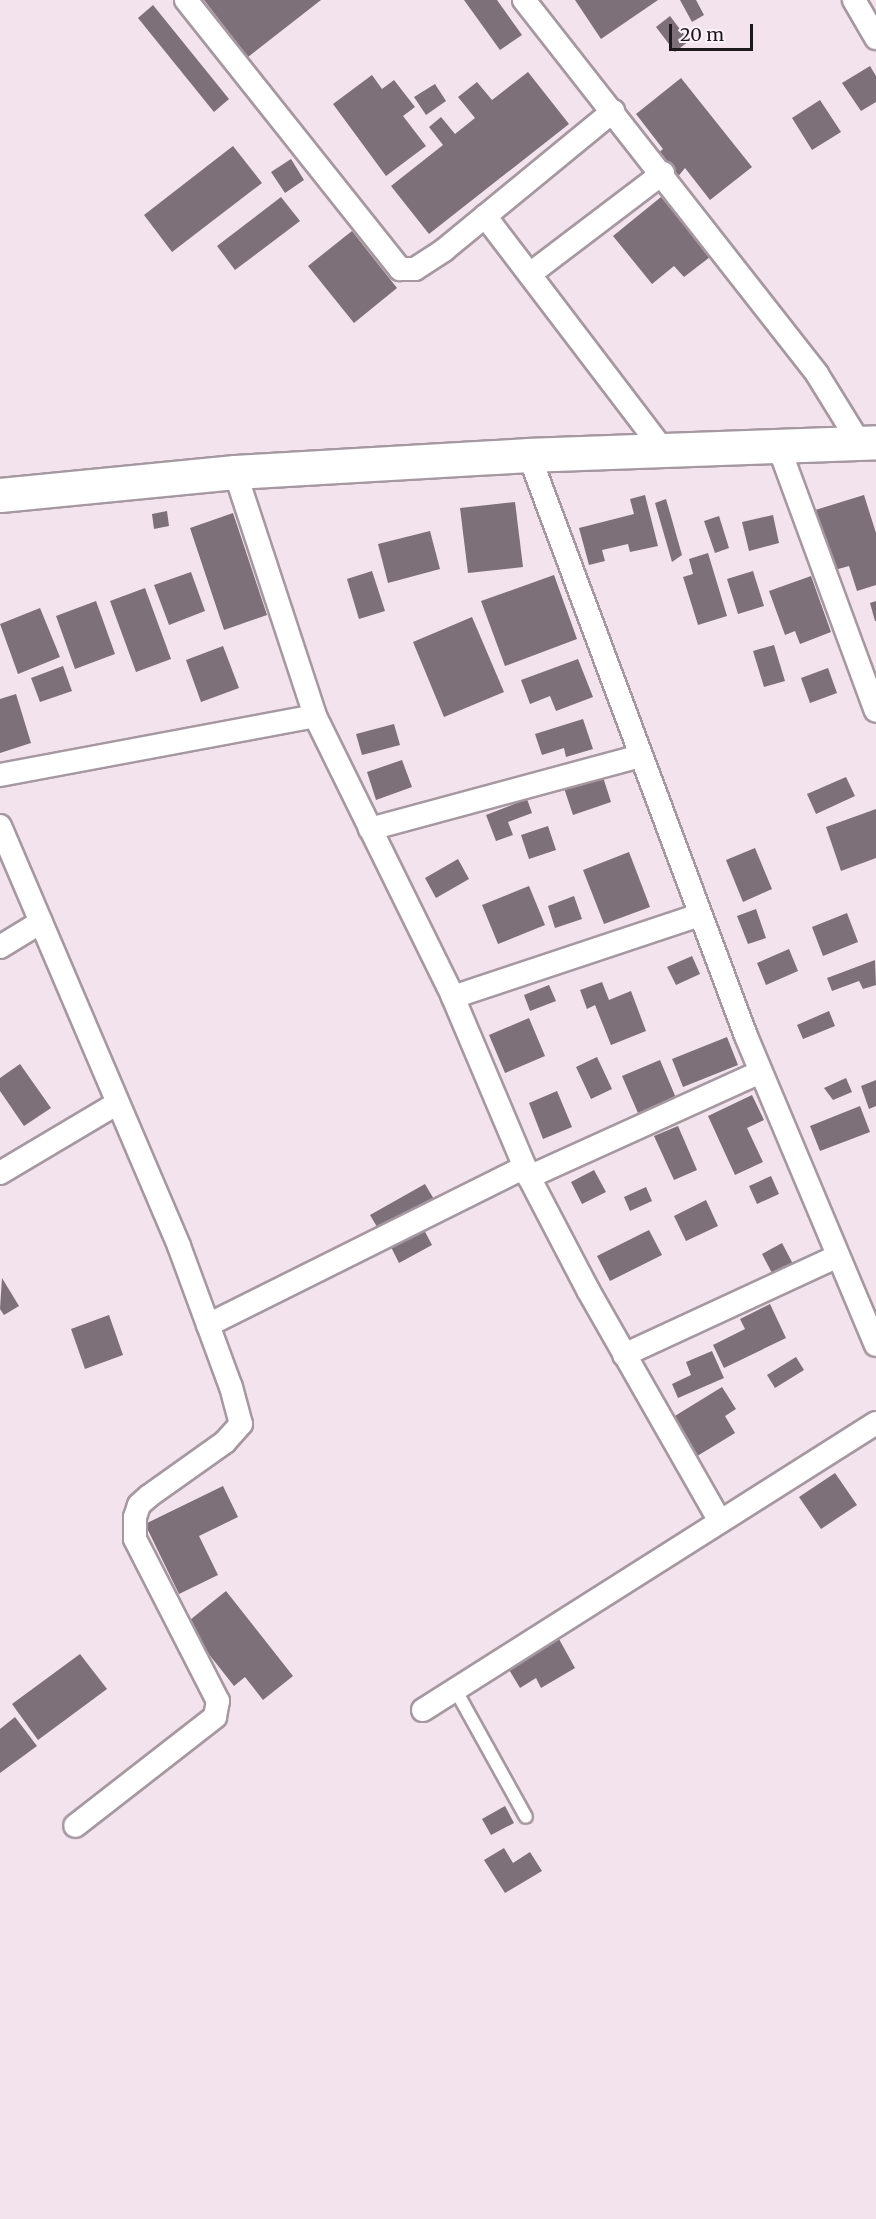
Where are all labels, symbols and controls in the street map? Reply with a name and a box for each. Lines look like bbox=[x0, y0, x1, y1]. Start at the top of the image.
scale bar bbox=[672, 12, 756, 50]
text: 20 m bbox=[680, 23, 724, 46]

